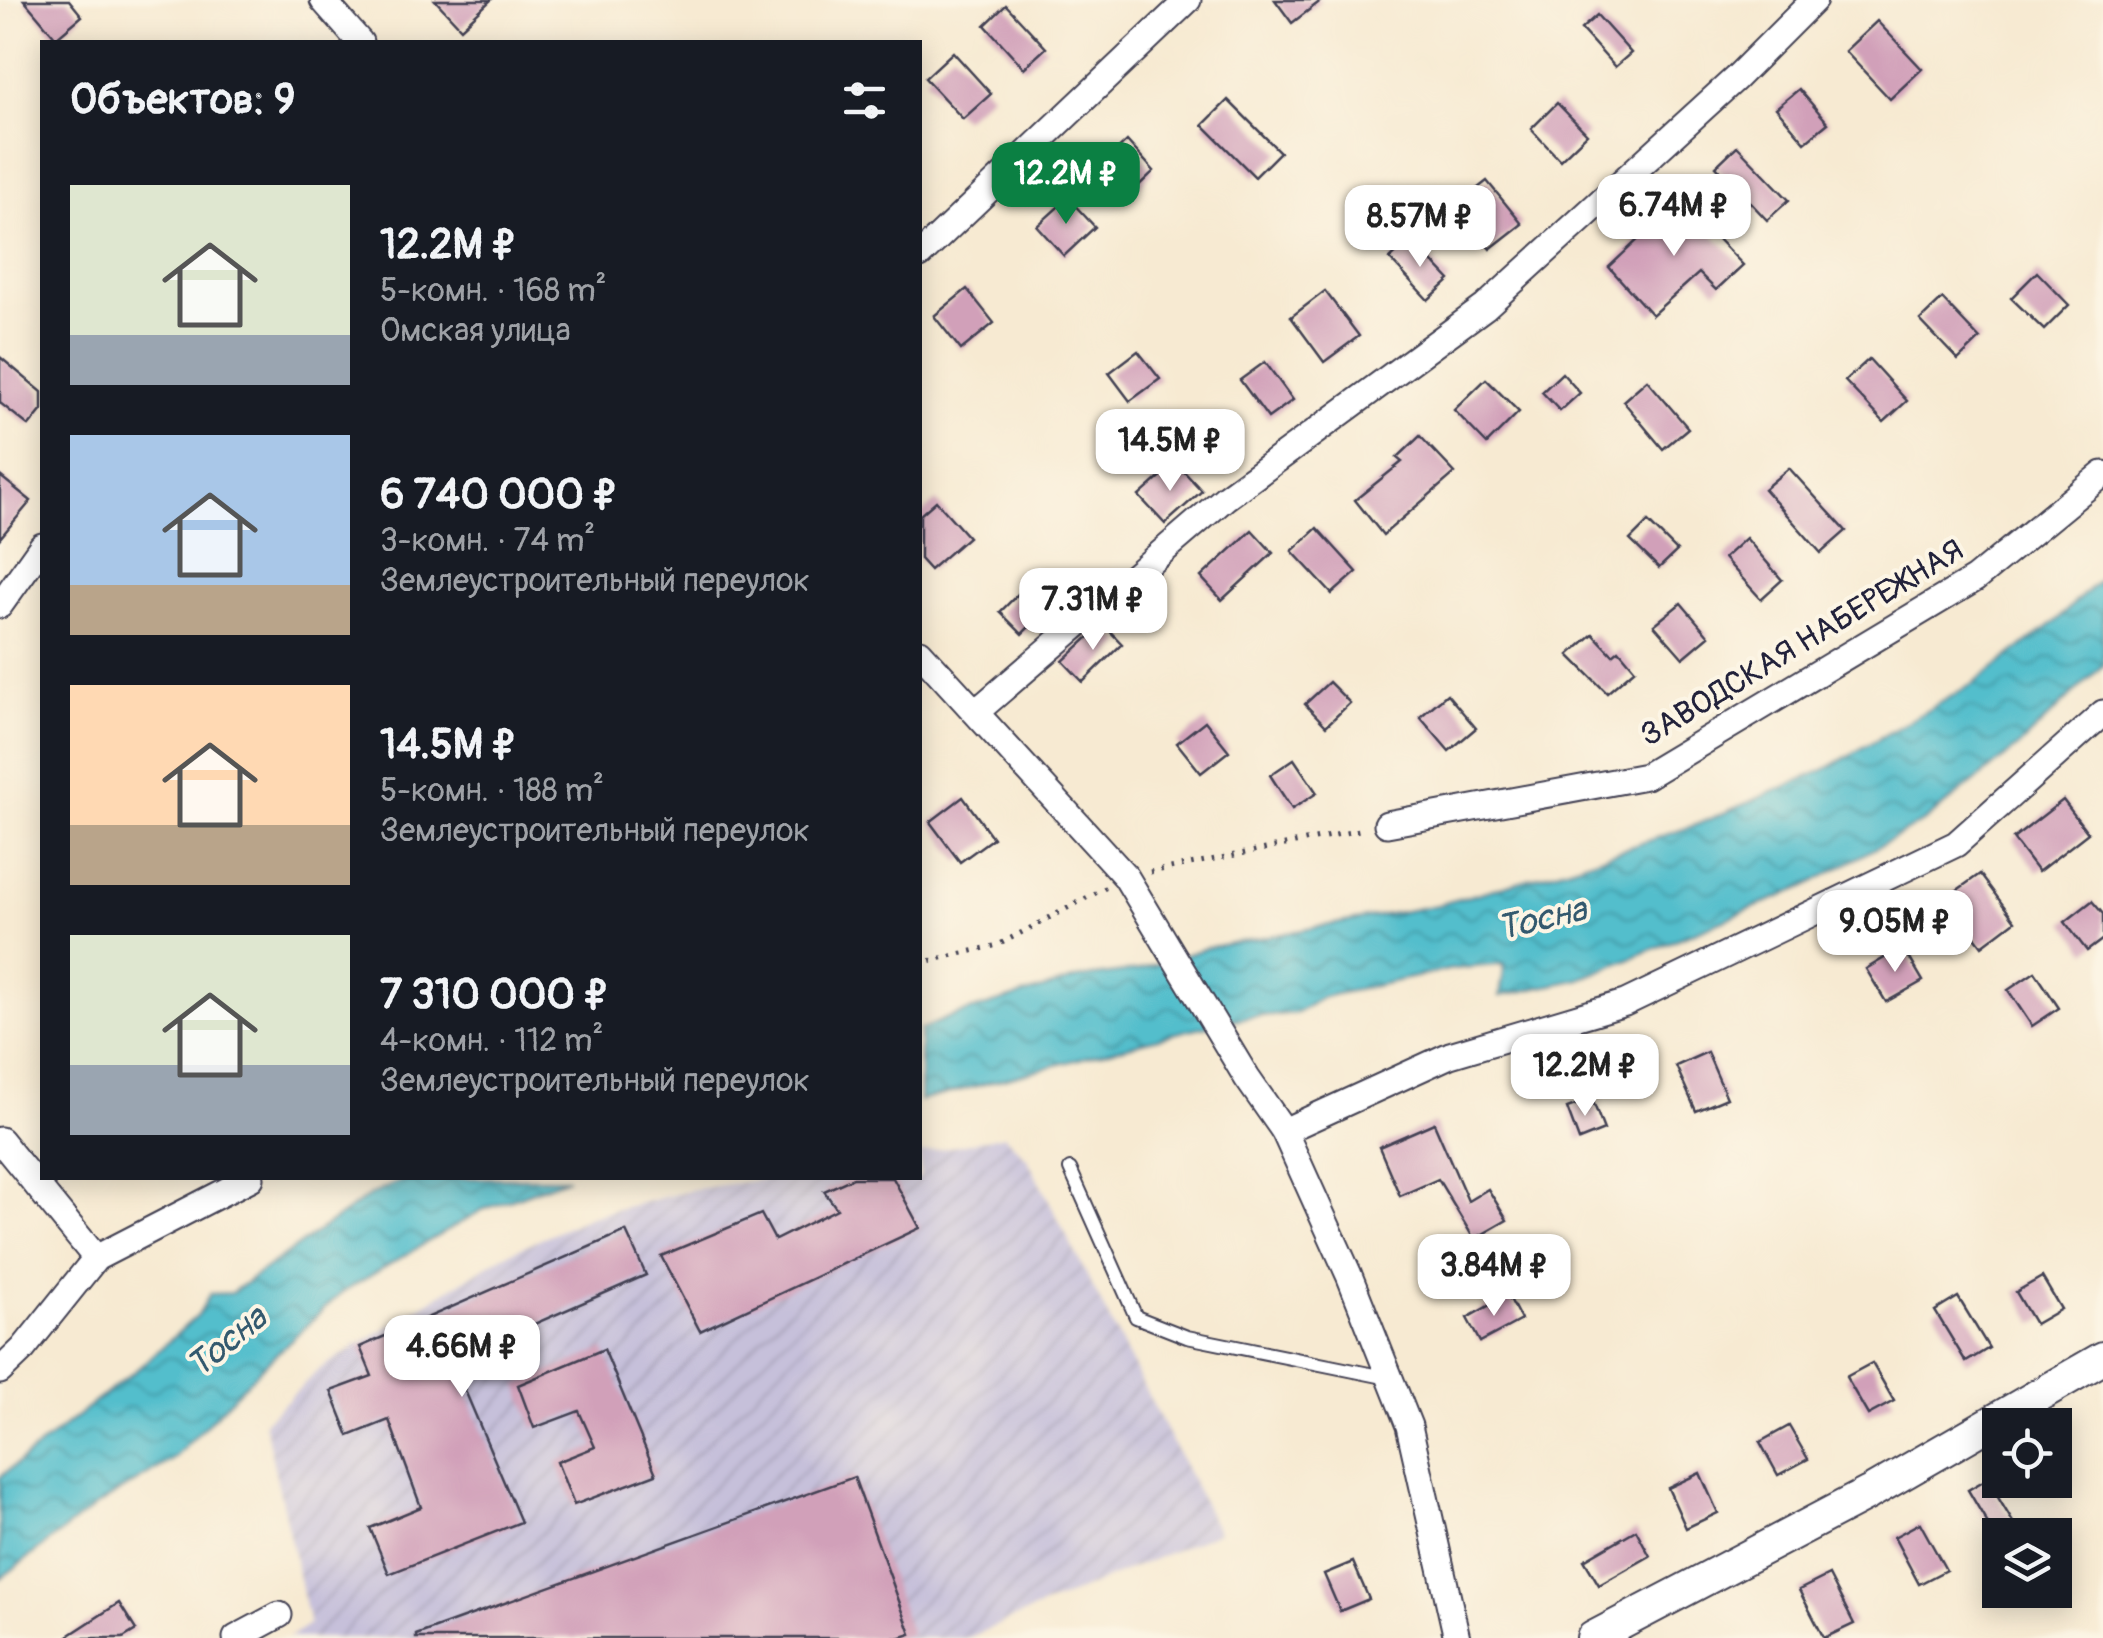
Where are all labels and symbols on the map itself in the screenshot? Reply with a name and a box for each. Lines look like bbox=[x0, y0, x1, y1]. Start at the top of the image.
pin: 12.2M ₽ bbox=[974, 142, 1158, 227]
pin: 6.74M ₽ bbox=[1582, 174, 1766, 259]
pin: 8.57M ₽ bbox=[1328, 185, 1512, 270]
pin: 14.5M ₽ bbox=[1078, 409, 1262, 494]
street label: ЗАВОДСКАЯ НАБЕРЕЖНАЯ bbox=[1633, 531, 1971, 755]
pin: 7.31M ₽ bbox=[1001, 568, 1185, 653]
water label: Тосна bbox=[1493, 887, 1592, 951]
pin: 9.05M ₽ bbox=[1803, 890, 1987, 975]
pin: 12.2M ₽ bbox=[1493, 1034, 1677, 1119]
pin: 3.84M ₽ bbox=[1402, 1234, 1586, 1319]
water label: Тосна bbox=[178, 1296, 277, 1387]
pin: 4.66M ₽ bbox=[370, 1315, 554, 1400]

